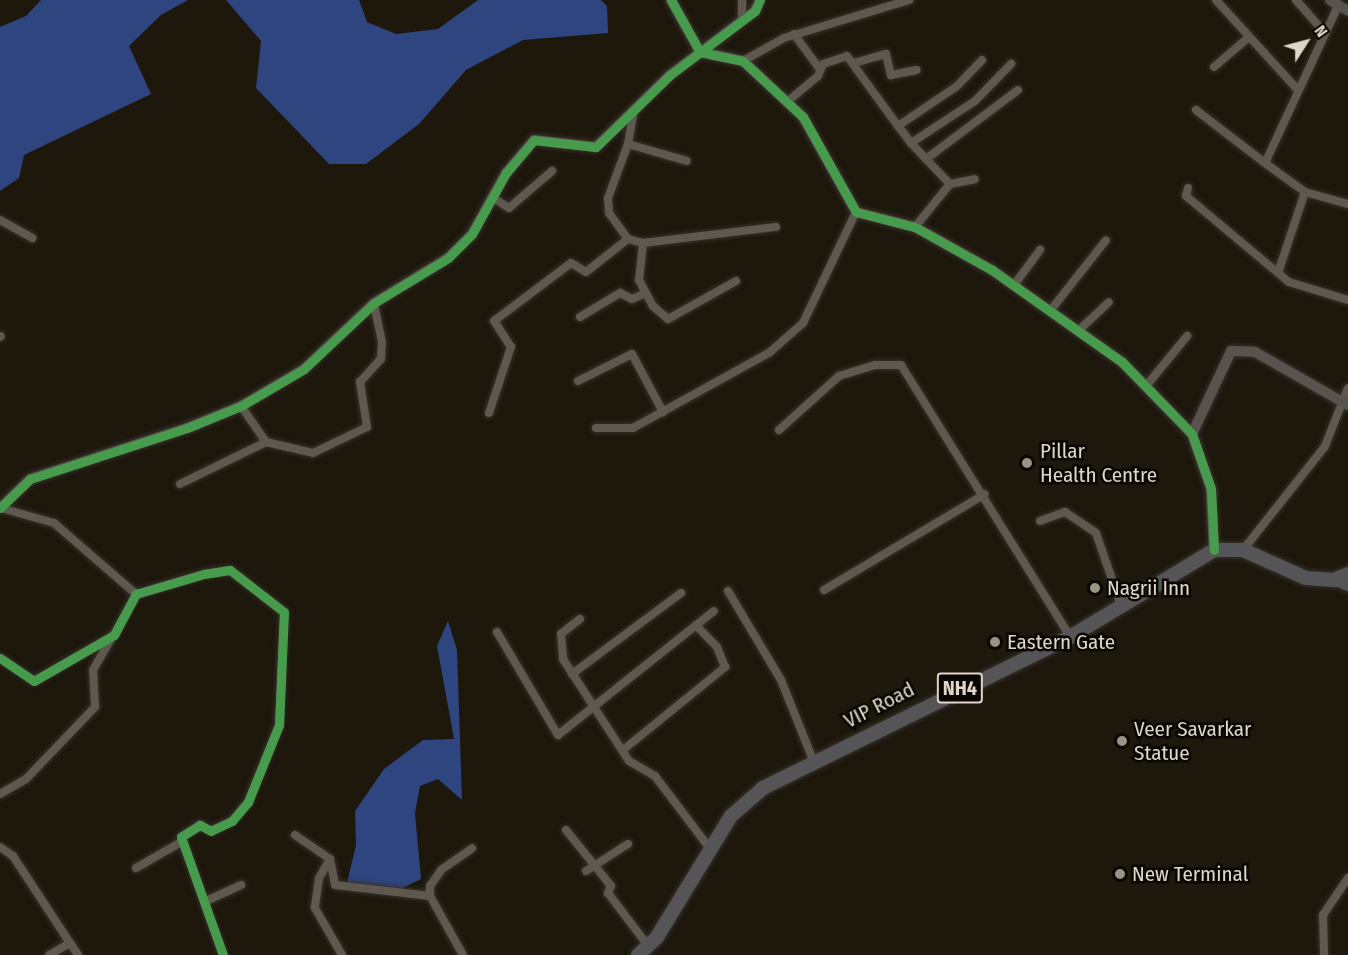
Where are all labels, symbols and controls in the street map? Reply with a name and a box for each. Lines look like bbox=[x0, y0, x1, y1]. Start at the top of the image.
north arrow bbox=[1276, 12, 1336, 72]
text: N bbox=[1310, 22, 1331, 41]
place label: Pillar Health Centre bbox=[1040, 438, 1157, 488]
marker: Pillar Health Centre bbox=[1018, 454, 1036, 472]
place label: Nagrii Inn bbox=[1107, 575, 1190, 601]
marker: Nagrii Inn bbox=[1088, 581, 1102, 595]
place label: Eastern Gate bbox=[1007, 629, 1115, 655]
marker: Eastern Gate bbox=[988, 635, 1002, 649]
road number: NH4 bbox=[936, 671, 984, 705]
street label: VIP Road bbox=[840, 677, 918, 733]
place label: Veer Savarkar Statue bbox=[1134, 716, 1251, 766]
marker: Veer Savarkar Statue bbox=[1115, 734, 1129, 748]
place label: New Terminal bbox=[1132, 861, 1248, 887]
marker: New Terminal bbox=[1113, 867, 1127, 881]

